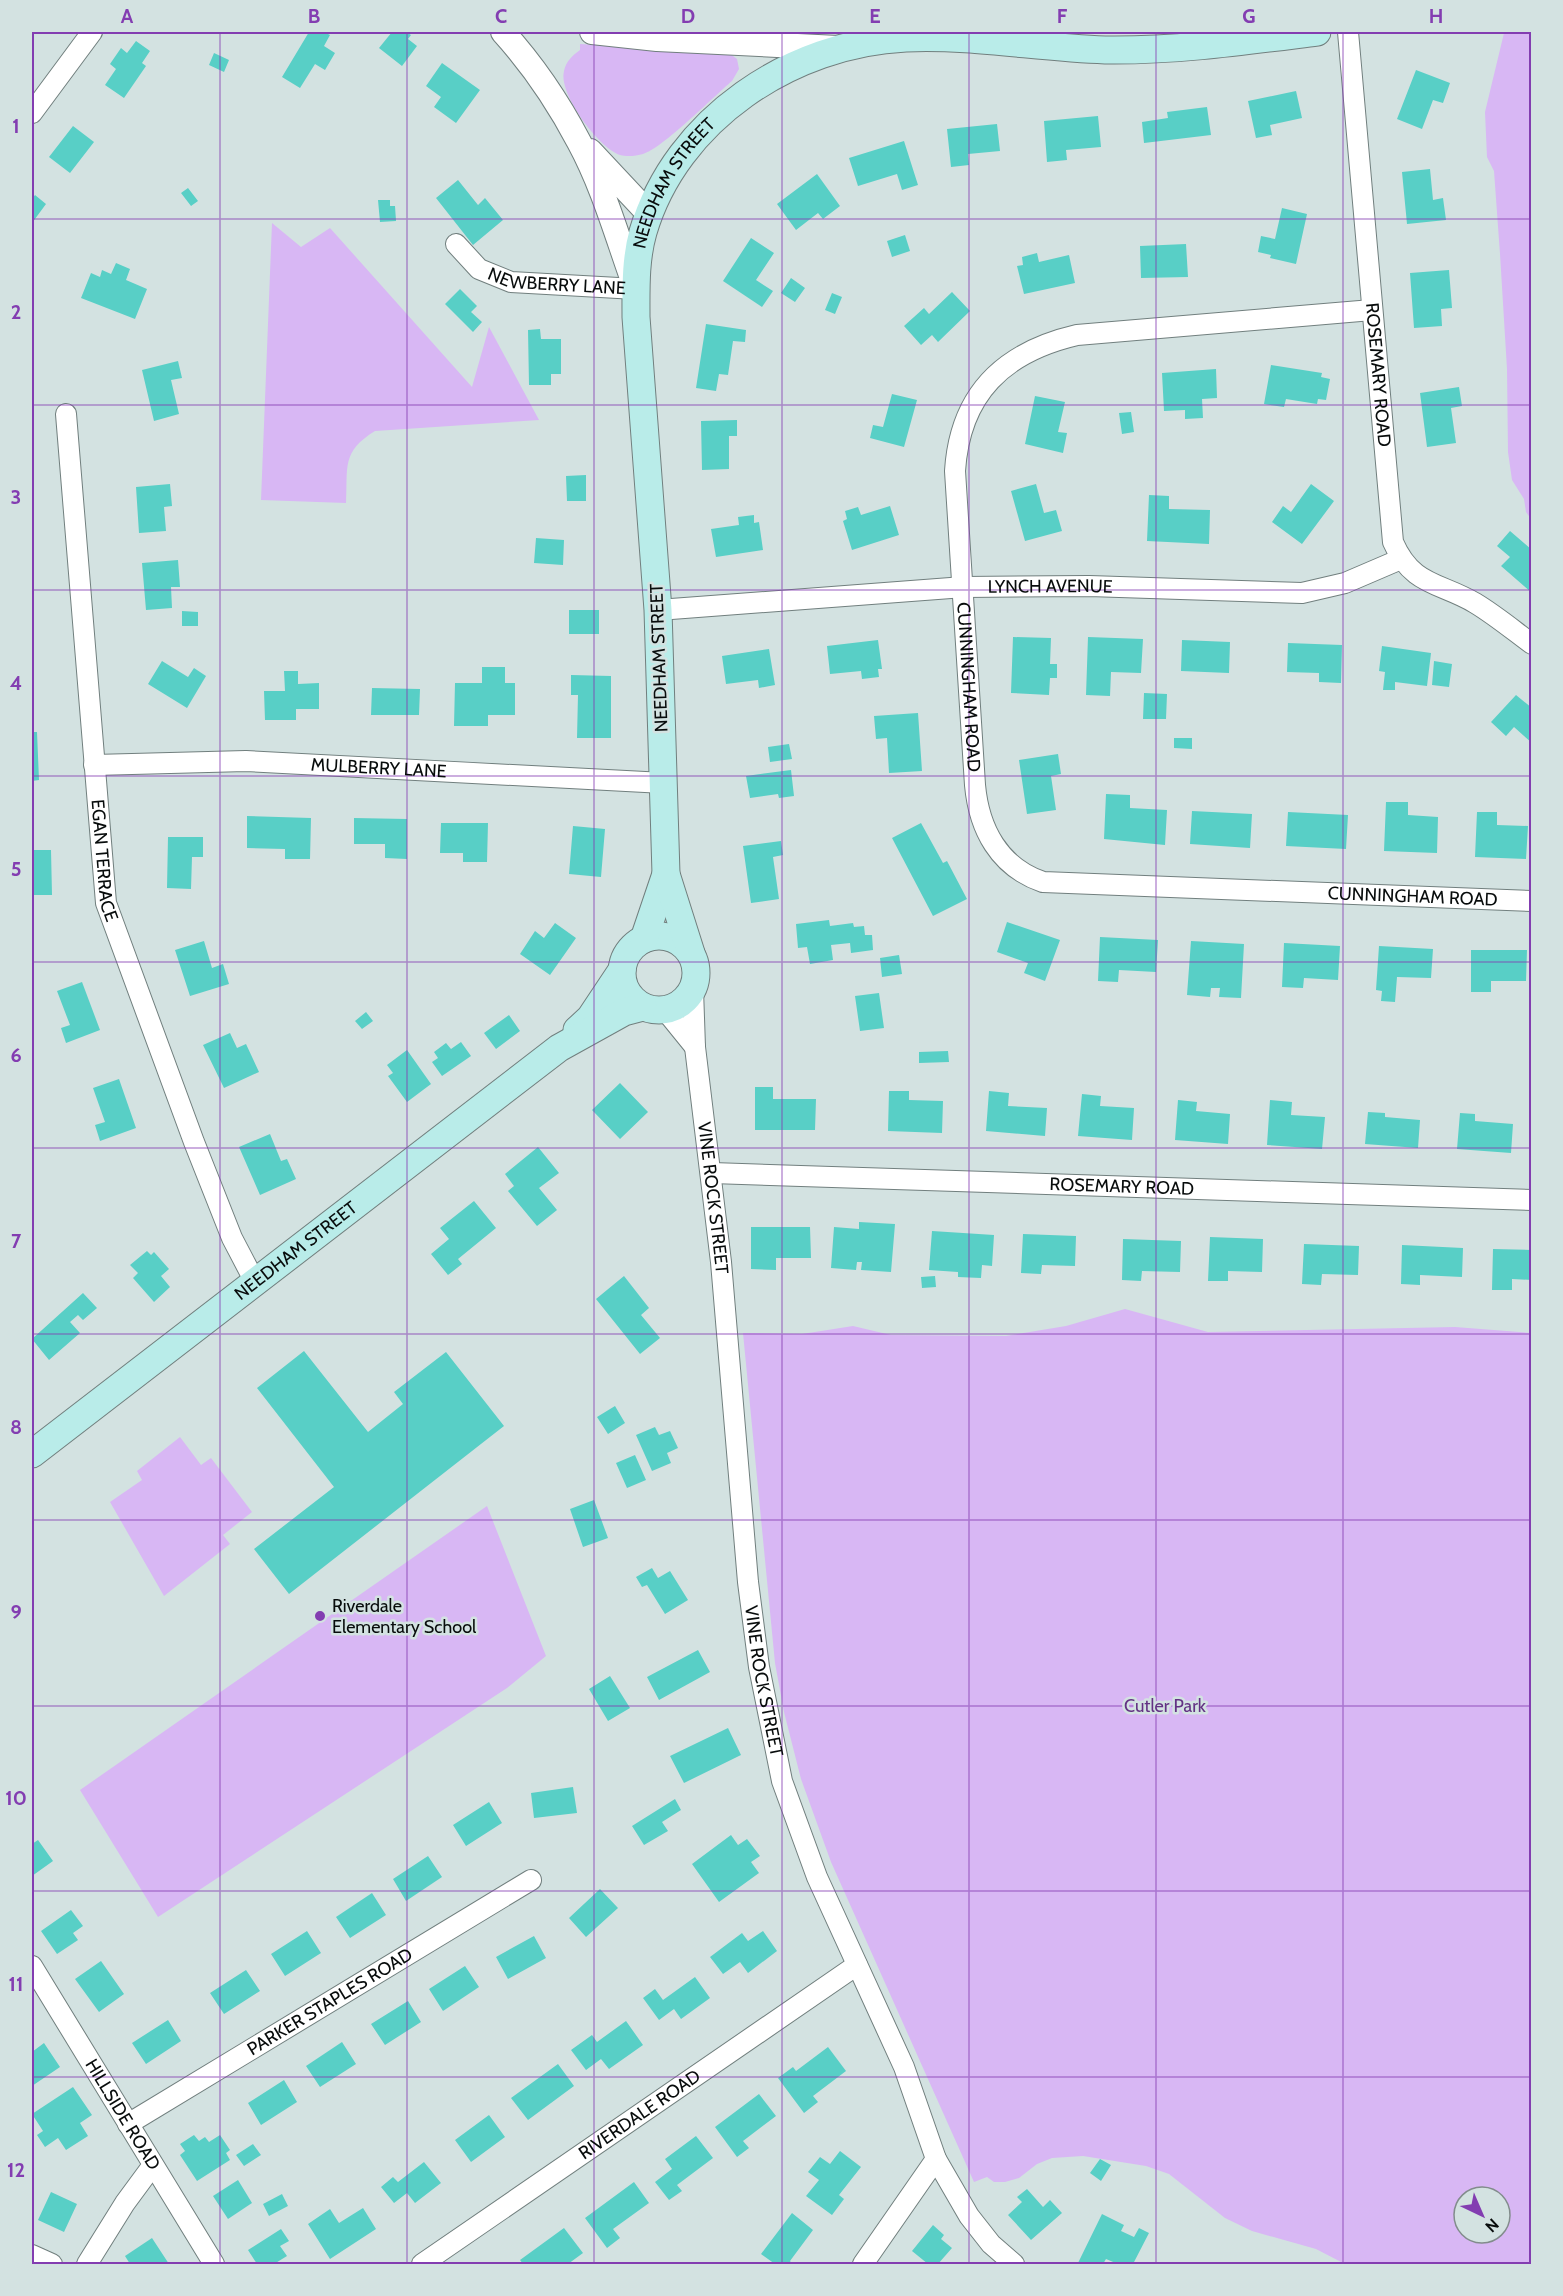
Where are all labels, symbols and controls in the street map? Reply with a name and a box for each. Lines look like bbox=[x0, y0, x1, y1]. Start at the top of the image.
text: A bbox=[121, 4, 134, 28]
text: B bbox=[308, 4, 320, 28]
text: C bbox=[495, 4, 507, 28]
text: D bbox=[681, 4, 695, 28]
text: E bbox=[869, 4, 881, 28]
text: F bbox=[1057, 4, 1068, 28]
text: G bbox=[1242, 4, 1256, 28]
text: H bbox=[1429, 4, 1443, 28]
street label: NEEDHAM STREET bbox=[628, 113, 720, 251]
text: 1 bbox=[12, 114, 20, 138]
street label: NEWBERRY LANE bbox=[485, 263, 626, 299]
text: 2 bbox=[11, 300, 21, 324]
street label: ROSEMARY ROAD bbox=[1361, 302, 1396, 448]
text: 3 bbox=[11, 485, 21, 509]
street label: LYNCH AVENUE bbox=[988, 575, 1113, 598]
street label: NEEDHAM STREET bbox=[645, 583, 673, 733]
street label: CUNNINGHAM ROAD bbox=[952, 601, 985, 773]
text: 4 bbox=[10, 671, 22, 695]
street label: MULBERRY LANE bbox=[310, 753, 447, 783]
street label: EGAN TERRACE bbox=[87, 798, 123, 925]
text: 5 bbox=[11, 857, 21, 881]
street label: CUNNINGHAM ROAD bbox=[1327, 882, 1498, 911]
text: 6 bbox=[10, 1043, 22, 1067]
street label: VINE ROCK STREET bbox=[693, 1121, 733, 1275]
street label: ROSEMARY ROAD bbox=[1049, 1173, 1194, 1200]
street label: NEEDHAM STREET bbox=[230, 1196, 362, 1305]
text: 7 bbox=[11, 1229, 22, 1253]
text: 8 bbox=[10, 1415, 22, 1439]
place label: Riverdale Elementary School bbox=[332, 1595, 477, 1638]
text: 9 bbox=[10, 1600, 22, 1624]
street label: VINE ROCK STREET bbox=[740, 1604, 788, 1759]
marker: Riverdale Elementary School bbox=[313, 1609, 327, 1623]
park label: Cutler Park bbox=[1124, 1695, 1207, 1717]
text: 10 bbox=[5, 1786, 27, 1810]
street label: PARKER STAPLES ROAD bbox=[243, 1943, 417, 2060]
text: 11 bbox=[9, 1972, 23, 1996]
street label: HILLSIDE ROAD bbox=[80, 2055, 165, 2174]
street label: RIVERDALE ROAD bbox=[574, 2065, 705, 2164]
text: 12 bbox=[7, 2158, 25, 2182]
north arrow bbox=[1452, 2185, 1512, 2245]
text: N bbox=[1481, 2215, 1503, 2236]

